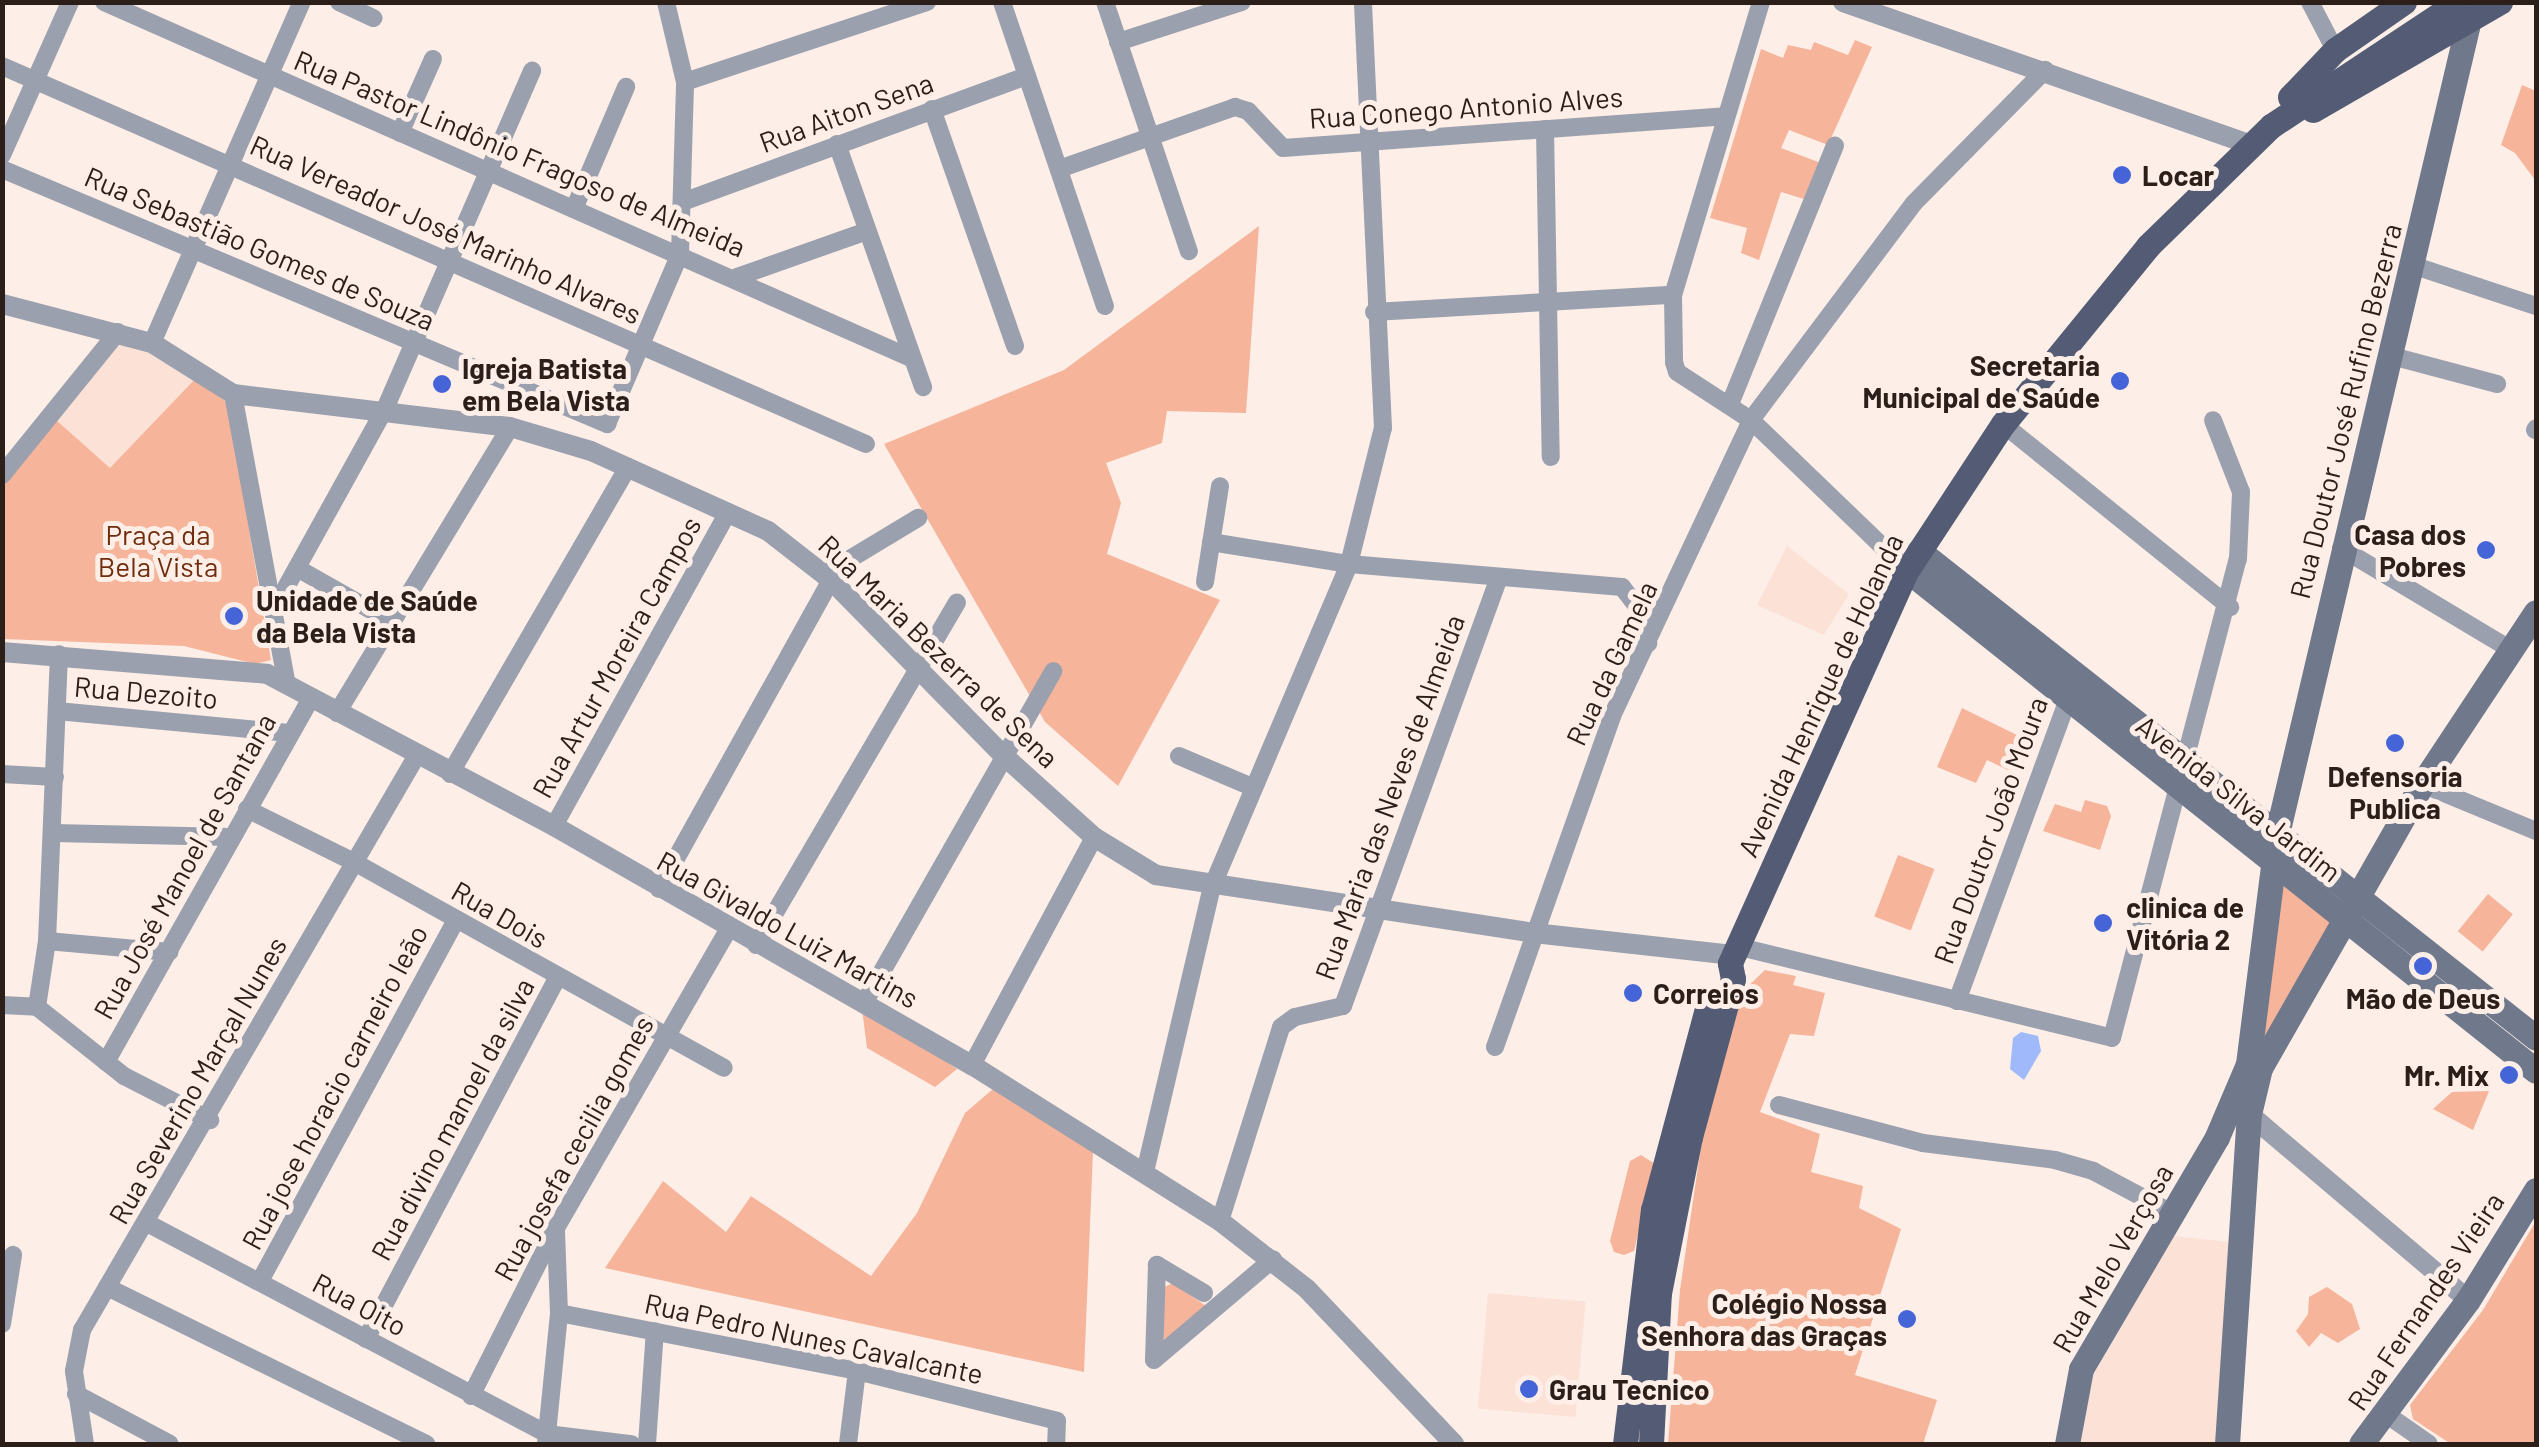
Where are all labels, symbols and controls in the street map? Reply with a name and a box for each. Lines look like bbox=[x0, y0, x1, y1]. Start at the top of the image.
street label: Rua Pastor Lindônio Fragoso de Almeida bbox=[289, 42, 751, 264]
street label: Rua Aiton Sena bbox=[754, 65, 938, 159]
street label: Rua Conego Antonio Alves bbox=[1308, 79, 1624, 135]
street label: Rua Vereador José Marinho Alvares bbox=[245, 127, 647, 331]
place label: Locar bbox=[2142, 158, 2214, 192]
street label: Rua Sebastião Gomes de Souza bbox=[80, 159, 440, 337]
marker: Locar bbox=[2111, 164, 2133, 186]
street label: Rua Doutor José Rufino Bezerra bbox=[2282, 220, 2408, 602]
place label: Secretaria Municipal de Saúde bbox=[1863, 348, 2100, 414]
place label: Igreja Batista em Bela Vista bbox=[462, 351, 630, 417]
marker: Secretaria Municipal de Saúde bbox=[2109, 370, 2131, 392]
marker: Igreja Batista em Bela Vista bbox=[431, 373, 453, 395]
street label: Rua Artur Moreira Campos bbox=[525, 511, 707, 803]
park label: Praça da Bela Vista bbox=[98, 517, 218, 583]
place label: Casa dos Pobres bbox=[2354, 517, 2466, 583]
street label: Rua Maria Bezerra de Sena bbox=[812, 528, 1066, 774]
street label: Avenida Henrique de Holanda bbox=[1730, 528, 1910, 862]
marker: Casa dos Pobres bbox=[2475, 539, 2497, 561]
street label: Rua da Gamela bbox=[1558, 576, 1664, 750]
place label: Unidade de Saúde da Bela Vista bbox=[256, 583, 478, 649]
marker: Unidade de Saúde da Bela Vista bbox=[221, 603, 247, 629]
street label: Rua Maria das Neves de Almeida bbox=[1307, 610, 1471, 984]
street label: Rua Dezoito bbox=[73, 669, 219, 715]
street label: Rua Doutor João Moura bbox=[1926, 692, 2054, 968]
street label: Rua José Manoel de Santana bbox=[86, 707, 282, 1025]
street label: Avenida Silva Jardim bbox=[2130, 708, 2348, 888]
marker: Defensoria Publica bbox=[2384, 732, 2406, 754]
place label: Defensoria Publica bbox=[2327, 759, 2463, 825]
street label: Rua Givaldo Luiz Martins bbox=[652, 843, 924, 1015]
street label: Rua Dois bbox=[446, 873, 554, 955]
place label: clinica de Vitória 2 bbox=[2126, 890, 2244, 956]
marker: clinica de Vitória 2 bbox=[2090, 910, 2116, 936]
street label: Rua jose horacio carneiro leão bbox=[234, 919, 434, 1255]
street label: Rua Severino Marçal Nunes bbox=[101, 930, 293, 1230]
marker: Mão de Deus bbox=[2412, 955, 2434, 977]
street label: Rua divino manoel da silva bbox=[363, 972, 541, 1266]
place label: Correios bbox=[1653, 976, 1759, 1010]
place label: Mão de Deus bbox=[2346, 981, 2500, 1015]
marker: Correios bbox=[1622, 982, 1644, 1004]
street label: Rua josefa cecilia gomes bbox=[486, 1010, 660, 1286]
place label: Mr. Mix bbox=[2404, 1058, 2489, 1092]
marker: Mr. Mix bbox=[2498, 1064, 2520, 1086]
street label: Rua Melo Verçosa bbox=[2044, 1158, 2180, 1358]
street label: Rua Fernandes Vieira bbox=[2340, 1186, 2510, 1416]
street label: Rua Oito bbox=[307, 1265, 413, 1343]
street label: Rua Pedro Nunes Cavalcante bbox=[642, 1286, 986, 1390]
place label: Colégio Nossa Senhora das Graças bbox=[1641, 1286, 1887, 1352]
marker: Colégio Nossa Senhora das Graças bbox=[1896, 1308, 1918, 1330]
place label: Grau Tecnico bbox=[1549, 1372, 1710, 1406]
marker: Grau Tecnico bbox=[1518, 1378, 1540, 1400]

